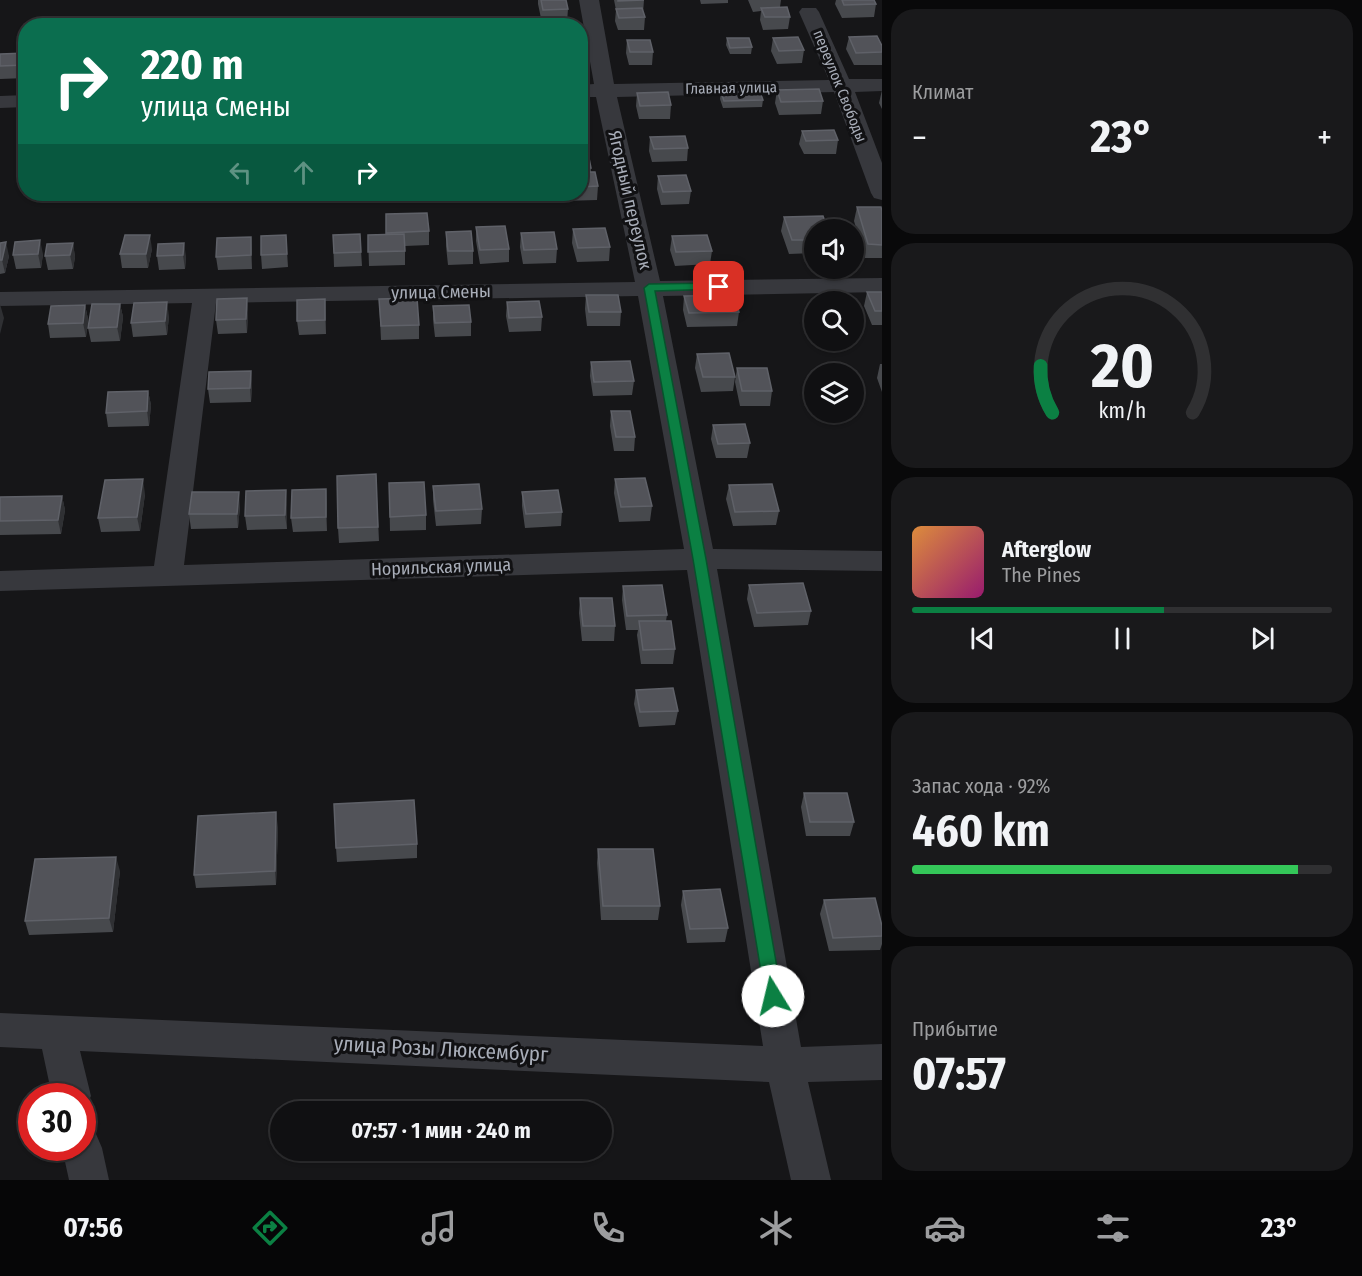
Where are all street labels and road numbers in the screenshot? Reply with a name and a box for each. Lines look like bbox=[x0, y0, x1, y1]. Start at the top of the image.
street label: переулок Свободы bbox=[809, 27, 871, 145]
street label: Главная улица bbox=[685, 78, 777, 98]
street label: Ягодный переулок bbox=[603, 128, 657, 272]
street label: улица Смены bbox=[391, 280, 491, 304]
street label: Норильская улица bbox=[371, 554, 512, 580]
street label: улица Розы Люксембург bbox=[333, 1030, 550, 1068]

